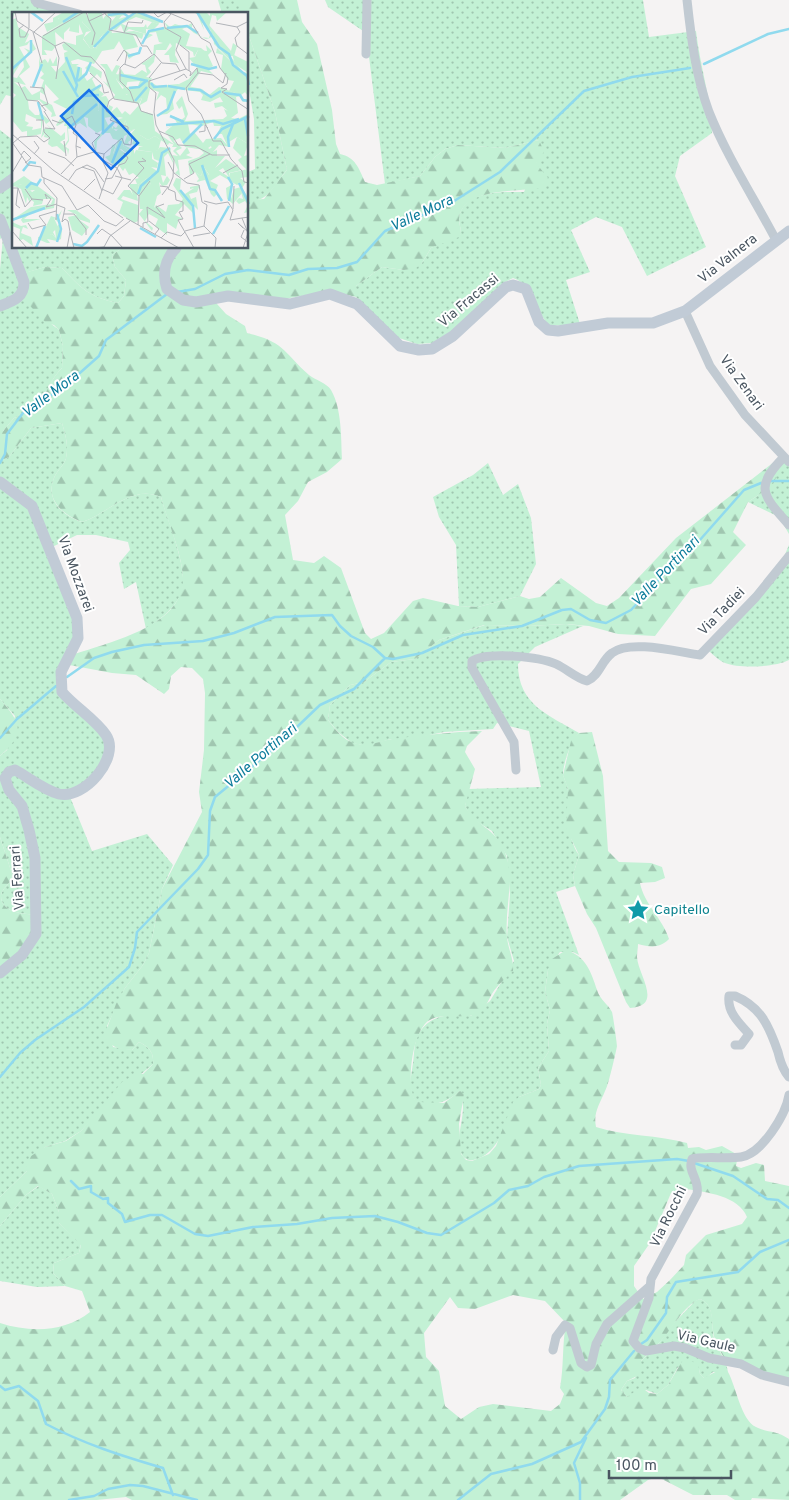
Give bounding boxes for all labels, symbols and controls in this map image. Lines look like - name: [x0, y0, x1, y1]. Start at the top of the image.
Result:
- inset map: [12, 12, 249, 249]
- water label: Valle Mora: [388, 191, 457, 237]
- street label: Via Valnera: [695, 231, 761, 287]
- street label: Via Fracassi: [435, 271, 503, 331]
- street label: Via Zenari: [715, 352, 767, 414]
- water label: Valle Mora: [18, 367, 84, 423]
- water label: Valle Portinari: [628, 532, 705, 611]
- street label: Via Mozzarei: [53, 533, 97, 615]
- street label: Via Tadiei: [695, 584, 749, 640]
- water label: Valle Portinari: [220, 719, 303, 794]
- street label: Via Ferrari: [7, 845, 29, 911]
- place icon: Capitello: [625, 897, 651, 923]
- place label: Capitello: [654, 902, 710, 919]
- street label: Via Rocchi: [647, 1184, 691, 1250]
- street label: Via Gaule: [675, 1327, 737, 1357]
- scale bar: [609, 1448, 732, 1480]
- text: 100 m: [616, 1457, 657, 1476]

